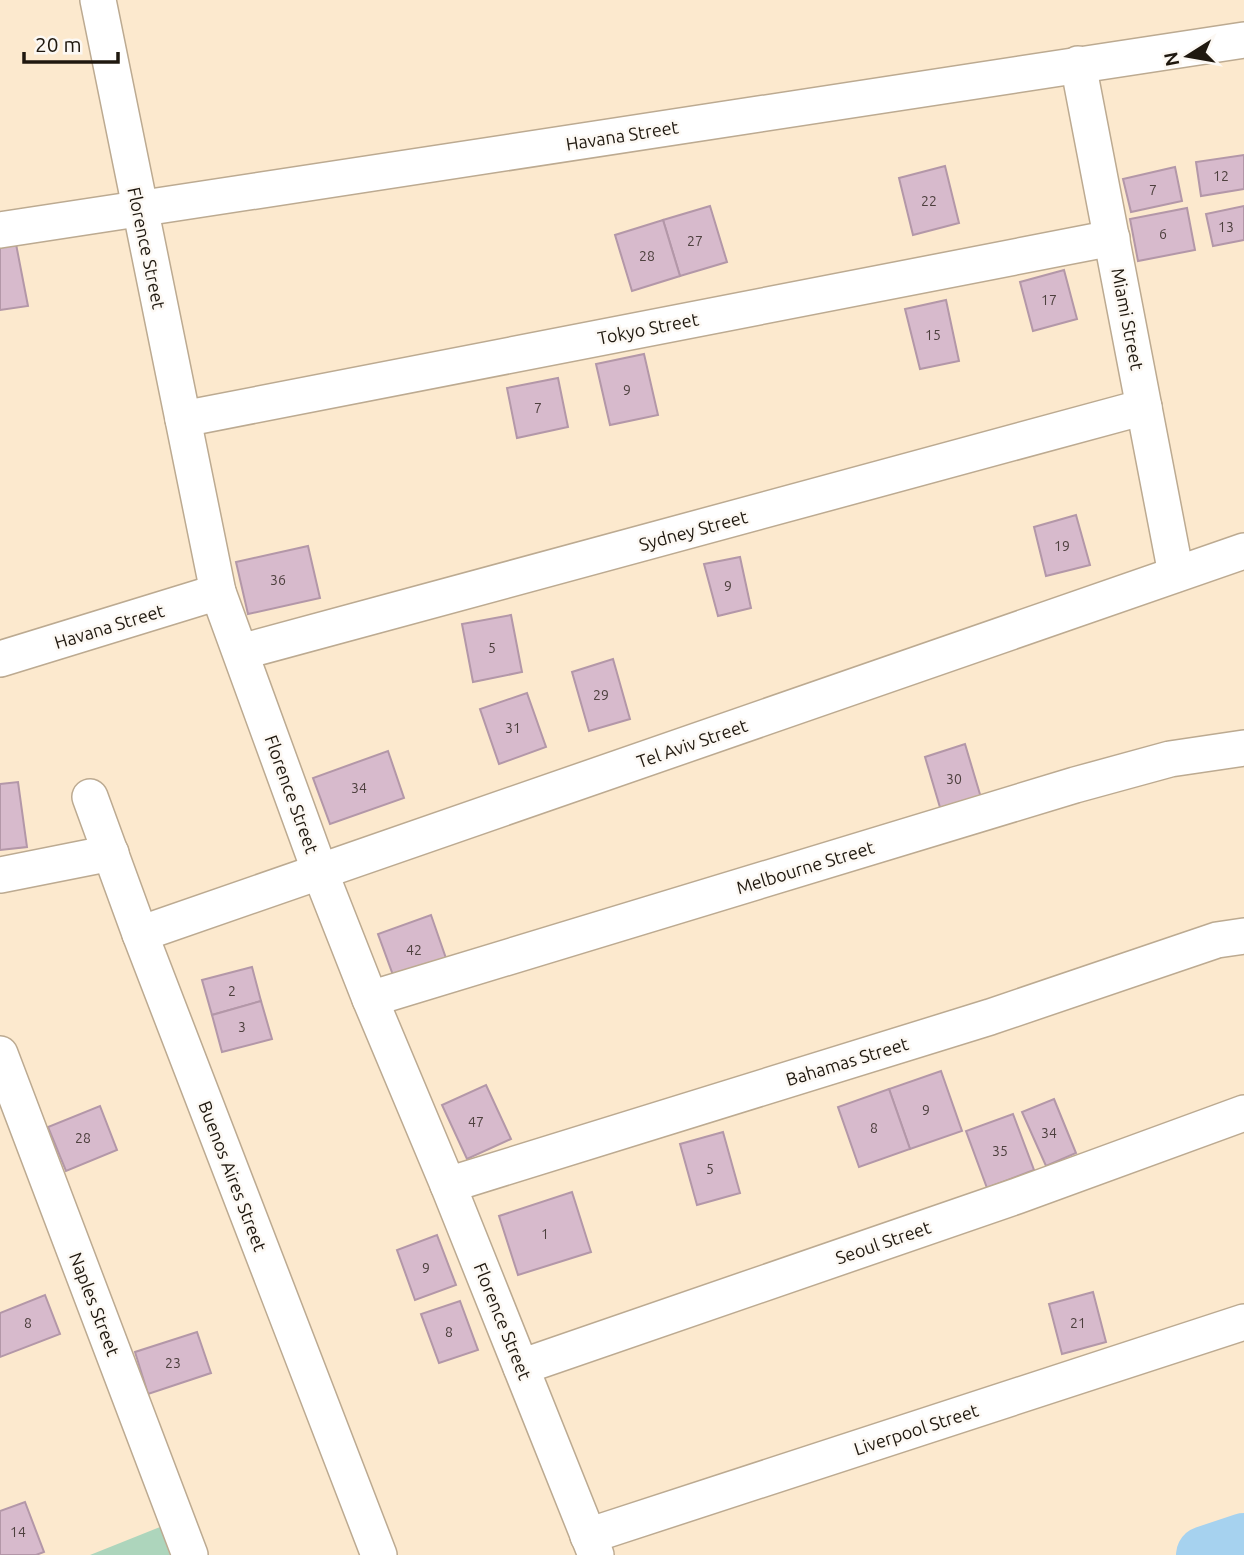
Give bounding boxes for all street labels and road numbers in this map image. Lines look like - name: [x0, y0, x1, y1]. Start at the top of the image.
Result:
- street label: Havana Street: [564, 116, 680, 154]
- street label: Florence Street: [124, 185, 170, 311]
- street label: Miami Street: [1108, 266, 1148, 372]
- street label: Tokyo Street: [596, 308, 700, 348]
- street label: Sydney Street: [636, 506, 750, 554]
- street label: Havana Street: [52, 600, 166, 652]
- street label: Tel Aviv Street: [634, 715, 750, 771]
- street label: Florence Street: [261, 732, 323, 856]
- street label: Melbourne Street: [734, 837, 876, 897]
- street label: Bahamas Street: [783, 1033, 911, 1089]
- street label: Buenos Aires Street: [195, 1098, 271, 1254]
- street label: Seoul Street: [833, 1216, 933, 1268]
- street label: Naples Street: [66, 1249, 124, 1359]
- street label: Florence Street: [470, 1260, 536, 1382]
- street label: Liverpool Street: [851, 1399, 981, 1459]

